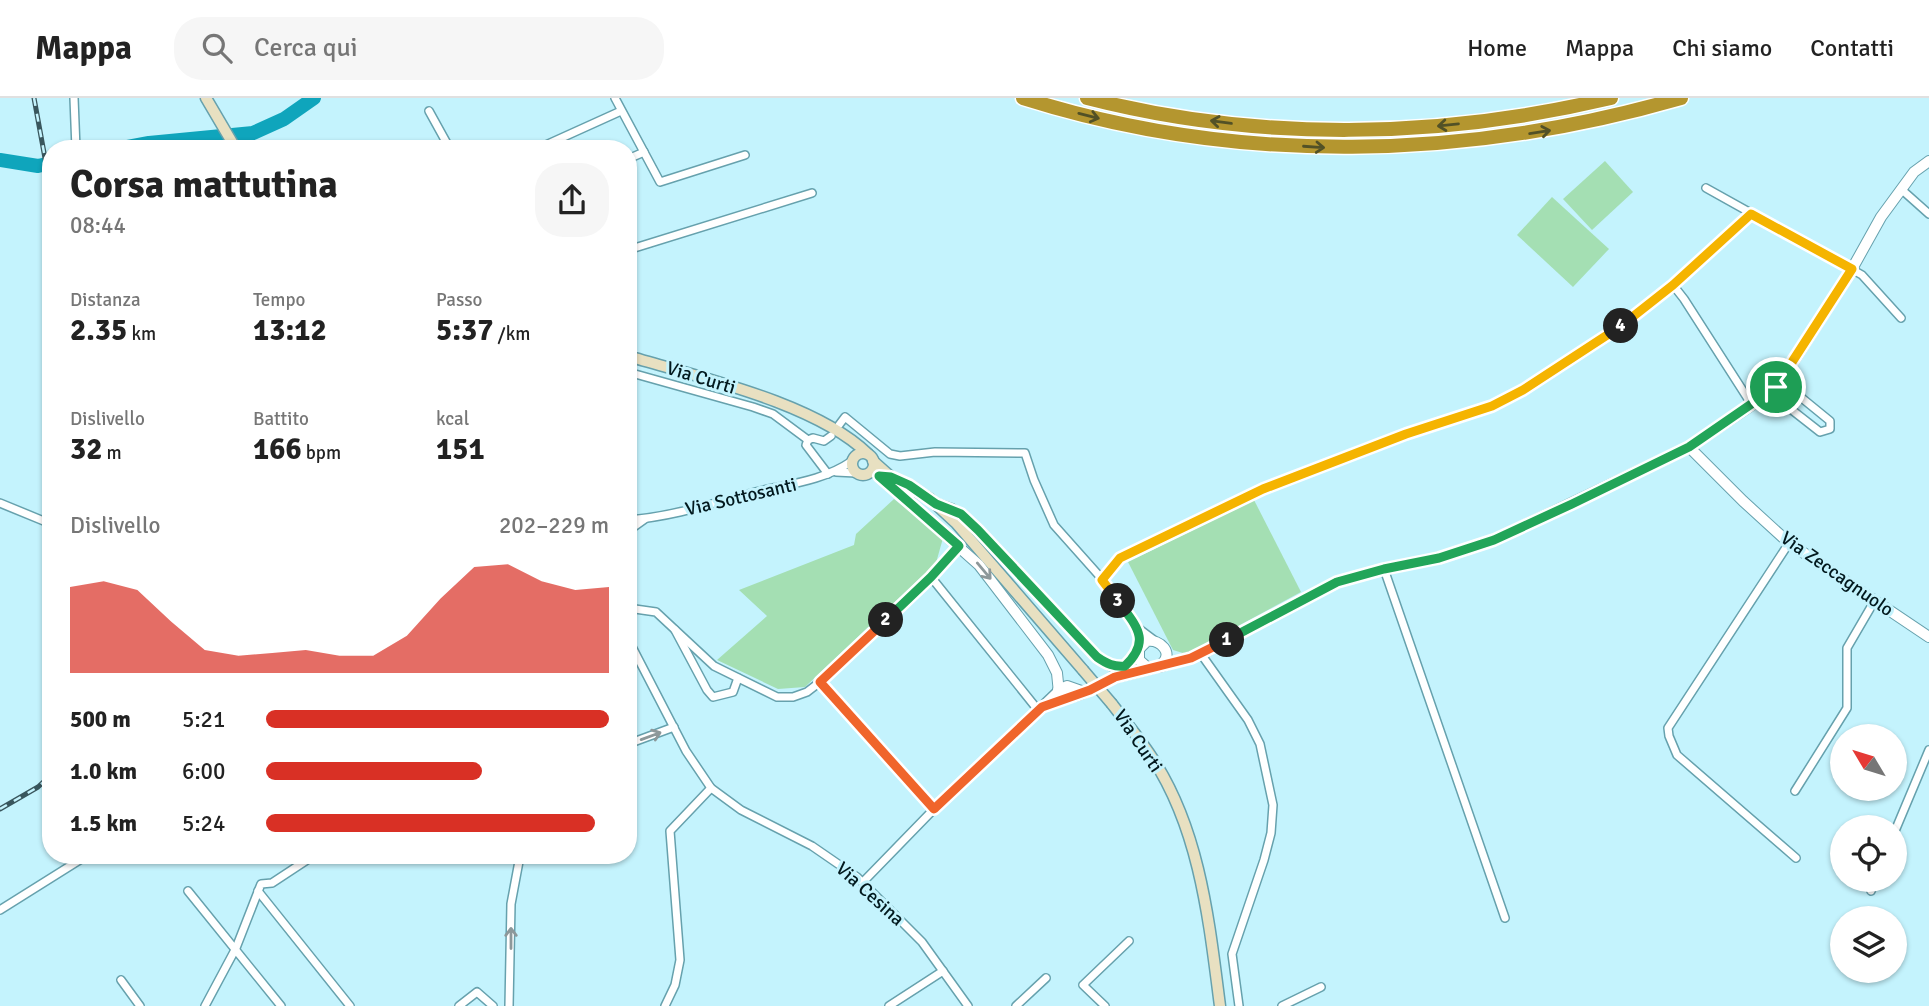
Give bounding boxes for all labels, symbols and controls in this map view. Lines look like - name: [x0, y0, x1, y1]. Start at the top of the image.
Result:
- search box: [174, 17, 664, 80]
- text: Mappa: [35, 28, 132, 69]
- icon: search: [198, 29, 236, 67]
- text: Cerca qui: [254, 32, 358, 64]
- text: Home: [1467, 33, 1527, 63]
- text: Mappa: [1565, 33, 1634, 63]
- text: Chi siamo: [1672, 33, 1772, 63]
- text: Contatti: [1810, 33, 1894, 63]
- one-way arrow: [1077, 111, 1099, 124]
- one-way arrow: [1210, 115, 1233, 128]
- one-way arrow: [1437, 119, 1459, 132]
- one-way arrow: [1528, 125, 1551, 138]
- one-way arrow: [1302, 140, 1325, 153]
- text: Corsa mattutina: [70, 161, 338, 208]
- button: share: [535, 163, 609, 237]
- text: 08:44: [70, 211, 126, 240]
- text: Distanza: [70, 288, 141, 312]
- text: Tempo: [253, 288, 305, 312]
- text: Passo: [436, 288, 483, 312]
- pin: 4: [1604, 308, 1638, 344]
- text: 2.35: [70, 312, 127, 349]
- text: 13:12: [253, 312, 327, 349]
- text: 5:37: [436, 312, 493, 349]
- text: 4: [1615, 313, 1626, 337]
- text: km: [127, 322, 156, 346]
- text: /km: [493, 322, 530, 346]
- street label: Via Curti: [664, 356, 738, 400]
- pin: [1746, 357, 1806, 417]
- icon: arrive: [1757, 368, 1795, 406]
- text: Dislivello: [70, 407, 145, 431]
- text: Battito: [253, 407, 309, 431]
- text: kcal: [436, 407, 469, 431]
- text: 32: [70, 431, 102, 468]
- text: 166: [253, 431, 302, 468]
- text: 151: [436, 431, 485, 468]
- text: m: [102, 441, 122, 465]
- text: bpm: [302, 441, 341, 465]
- street label: Via Sottosanti: [683, 473, 799, 521]
- text: Dislivello: [70, 511, 161, 540]
- text: 202–229 m: [499, 511, 609, 540]
- street label: Via Zeccagnuolo: [1776, 526, 1898, 622]
- one-way arrow: [976, 562, 991, 580]
- pin: 3: [1100, 584, 1136, 618]
- text: 3: [1112, 588, 1123, 612]
- pin: 2: [868, 602, 903, 638]
- text: 2: [880, 607, 891, 631]
- pin: 1: [1210, 622, 1244, 658]
- text: 1: [1221, 627, 1232, 651]
- text: 500 m: [70, 705, 131, 734]
- text: 5:21: [182, 705, 225, 734]
- street label: Via Curti: [1108, 705, 1168, 777]
- north arrow: [1830, 724, 1908, 802]
- map controls: [1830, 724, 1907, 983]
- one-way arrow: [640, 729, 662, 742]
- text: 1.0 km: [70, 757, 137, 786]
- text: 6:00: [182, 757, 225, 786]
- text: 1.5 km: [70, 809, 137, 838]
- text: 5:24: [182, 809, 225, 838]
- button: locate: [1830, 815, 1907, 892]
- street label: Via Cesina: [831, 857, 909, 931]
- button: layers: [1830, 906, 1907, 983]
- one-way arrow: [504, 927, 518, 950]

